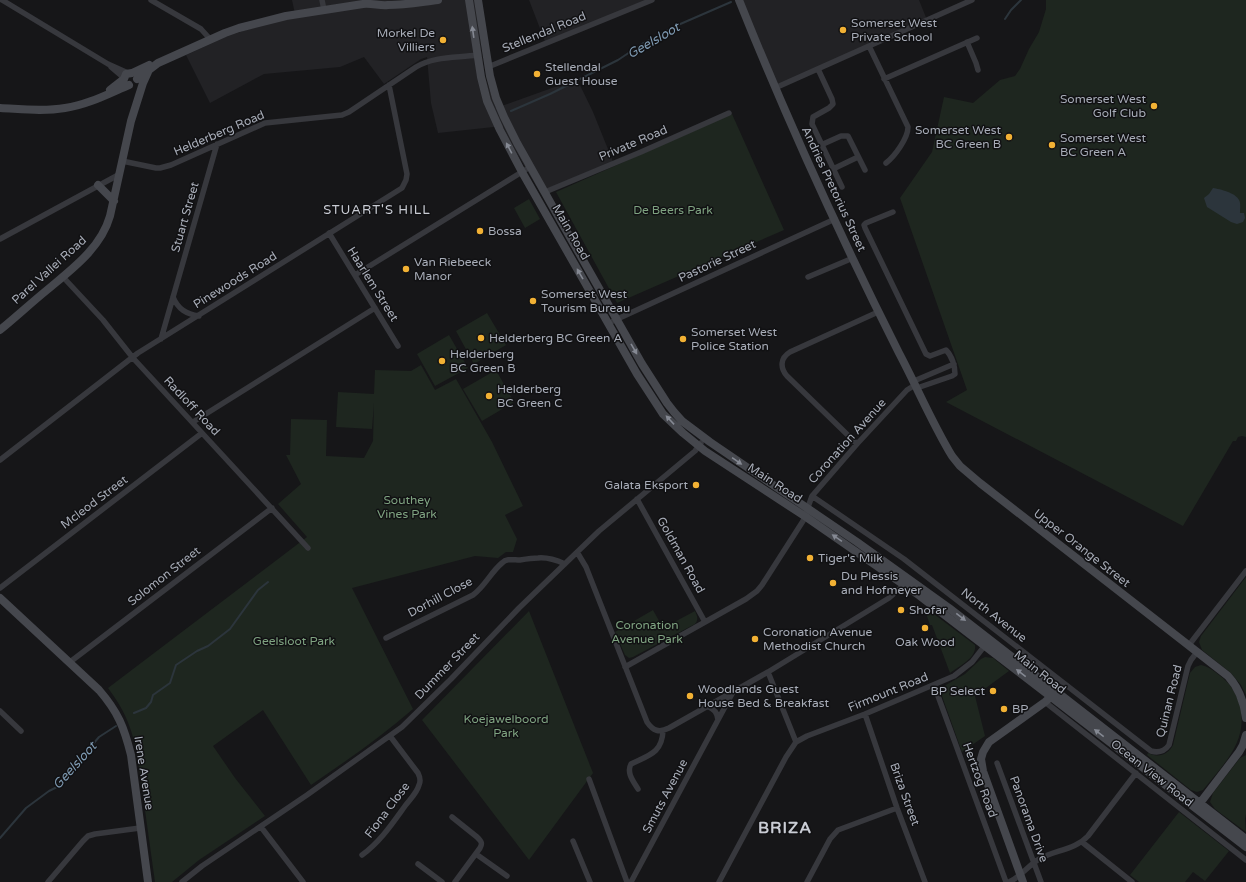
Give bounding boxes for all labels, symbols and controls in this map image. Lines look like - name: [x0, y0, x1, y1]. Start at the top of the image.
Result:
- street label: Stellendal Road: [500, 9, 588, 55]
- place label: Somerset West Private School: [851, 16, 937, 44]
- water label: Geelsloot: [624, 18, 684, 62]
- marker: Somerset West Private School: [838, 25, 848, 35]
- place label: Morkel De Villiers: [377, 26, 435, 54]
- one-way arrow: [470, 26, 476, 38]
- marker: Morkel De Villiers: [438, 35, 448, 45]
- place label: Stellendal Guest House: [545, 60, 618, 88]
- marker: Stellendal Guest House: [532, 69, 542, 79]
- place label: Somerset West Golf Club: [1060, 92, 1146, 120]
- marker: Somerset West Golf Club: [1149, 101, 1159, 111]
- street label: Helderberg Road: [171, 108, 267, 158]
- street label: Private Road: [597, 122, 669, 164]
- place label: Somerset West BC Green B: [915, 123, 1001, 151]
- street label: Andries Pretorius Street: [799, 124, 869, 254]
- place label: Somerset West BC Green A: [1060, 131, 1146, 159]
- marker: Somerset West BC Green B: [1004, 132, 1014, 142]
- marker: Somerset West BC Green A: [1047, 140, 1057, 150]
- one-way arrow: [506, 142, 513, 154]
- street label: Stuart Street: [168, 180, 202, 254]
- district label: STUART'S HILL: [323, 202, 431, 218]
- street label: Main Road: [549, 202, 593, 262]
- park label: De Beers Park: [633, 203, 713, 217]
- place label: Bossa: [488, 224, 522, 238]
- marker: Bossa: [475, 226, 485, 236]
- street label: Parel Vallei Road: [9, 233, 89, 307]
- street label: Pastorie Street: [676, 237, 758, 285]
- street label: Haarlem Street: [344, 244, 402, 324]
- street label: Pinewoods Road: [191, 249, 279, 311]
- place label: Van Riebeeck Manor: [414, 255, 492, 283]
- marker: Van Riebeeck Manor: [401, 264, 411, 274]
- one-way arrow: [577, 268, 584, 279]
- place label: Somerset West Tourism Bureau: [541, 287, 630, 315]
- marker: Somerset West Tourism Bureau: [528, 296, 538, 306]
- place label: Somerset West Police Station: [691, 325, 777, 353]
- place label: Helderberg BC Green A: [489, 331, 622, 345]
- marker: Helderberg BC Green A: [476, 333, 486, 343]
- marker: Somerset West Police Station: [678, 334, 688, 344]
- one-way arrow: [630, 344, 637, 355]
- place label: Helderberg BC Green B: [450, 347, 516, 375]
- marker: Helderberg BC Green B: [437, 356, 447, 366]
- street label: Radloff Road: [161, 374, 223, 438]
- place label: Helderberg BC Green C: [497, 382, 563, 410]
- marker: Helderberg BC Green C: [484, 391, 494, 401]
- street label: Coronation Avenue: [805, 396, 889, 486]
- one-way arrow: [665, 415, 674, 425]
- one-way arrow: [732, 457, 742, 465]
- street label: Main Road: [745, 460, 805, 506]
- street label: Mcleod Street: [58, 472, 130, 532]
- place label: Galata Eksport: [604, 478, 688, 492]
- marker: Galata Eksport: [691, 480, 701, 490]
- park label: Southey Vines Park: [377, 493, 437, 521]
- street label: Upper Orange Street: [1031, 506, 1133, 590]
- street label: Goldman Road: [654, 514, 708, 596]
- one-way arrow: [831, 535, 842, 542]
- street label: Solomon Street: [125, 543, 203, 609]
- place label: Tiger's Milk: [818, 551, 883, 565]
- marker: Tiger's Milk: [805, 553, 815, 563]
- place label: Du Plessis and Hofmeyer: [841, 569, 922, 597]
- street label: Dorhill Close: [405, 574, 475, 620]
- marker: Du Plessis and Hofmeyer: [828, 578, 838, 588]
- street label: North Avenue: [958, 585, 1030, 645]
- place label: Shofar: [909, 603, 947, 617]
- marker: Shofar: [896, 605, 906, 615]
- one-way arrow: [956, 612, 967, 621]
- park label: Coronation Avenue Park: [611, 618, 683, 646]
- marker: Oak Wood: [920, 623, 930, 633]
- place label: Coronation Avenue Methodist Church: [763, 625, 873, 653]
- street label: Dummer Street: [412, 630, 483, 702]
- park label: Geelsloot Park: [253, 634, 336, 648]
- marker: Coronation Avenue Methodist Church: [750, 634, 760, 644]
- place label: Oak Wood: [895, 635, 955, 649]
- street label: Main Road: [1011, 647, 1069, 697]
- street label: Quinan Road: [1153, 663, 1185, 739]
- one-way arrow: [1015, 668, 1026, 677]
- street label: Firmount Road: [846, 670, 930, 714]
- place label: Woodlands Guest House Bed & Breakfast: [698, 682, 829, 710]
- place label: BP Select: [931, 684, 985, 698]
- marker: BP Select: [988, 686, 998, 696]
- marker: Woodlands Guest House Bed & Breakfast: [685, 691, 695, 701]
- place label: BP: [1012, 702, 1028, 716]
- marker: BP: [999, 704, 1009, 714]
- park label: Koejawelboord Park: [463, 712, 549, 740]
- one-way arrow: [1093, 729, 1104, 737]
- street label: Irene Avenue: [131, 735, 157, 811]
- water label: Geelsloot: [49, 737, 101, 793]
- street label: Ocean View Road: [1108, 737, 1196, 809]
- street label: Hertzog Road: [960, 740, 1000, 820]
- street label: Smuts Avenue: [640, 756, 691, 835]
- street label: Briza Street: [887, 761, 923, 828]
- street label: Panorama Drive: [1007, 774, 1051, 864]
- street label: Fiona Close: [362, 779, 413, 840]
- district label: BRIZA: [758, 818, 812, 838]

